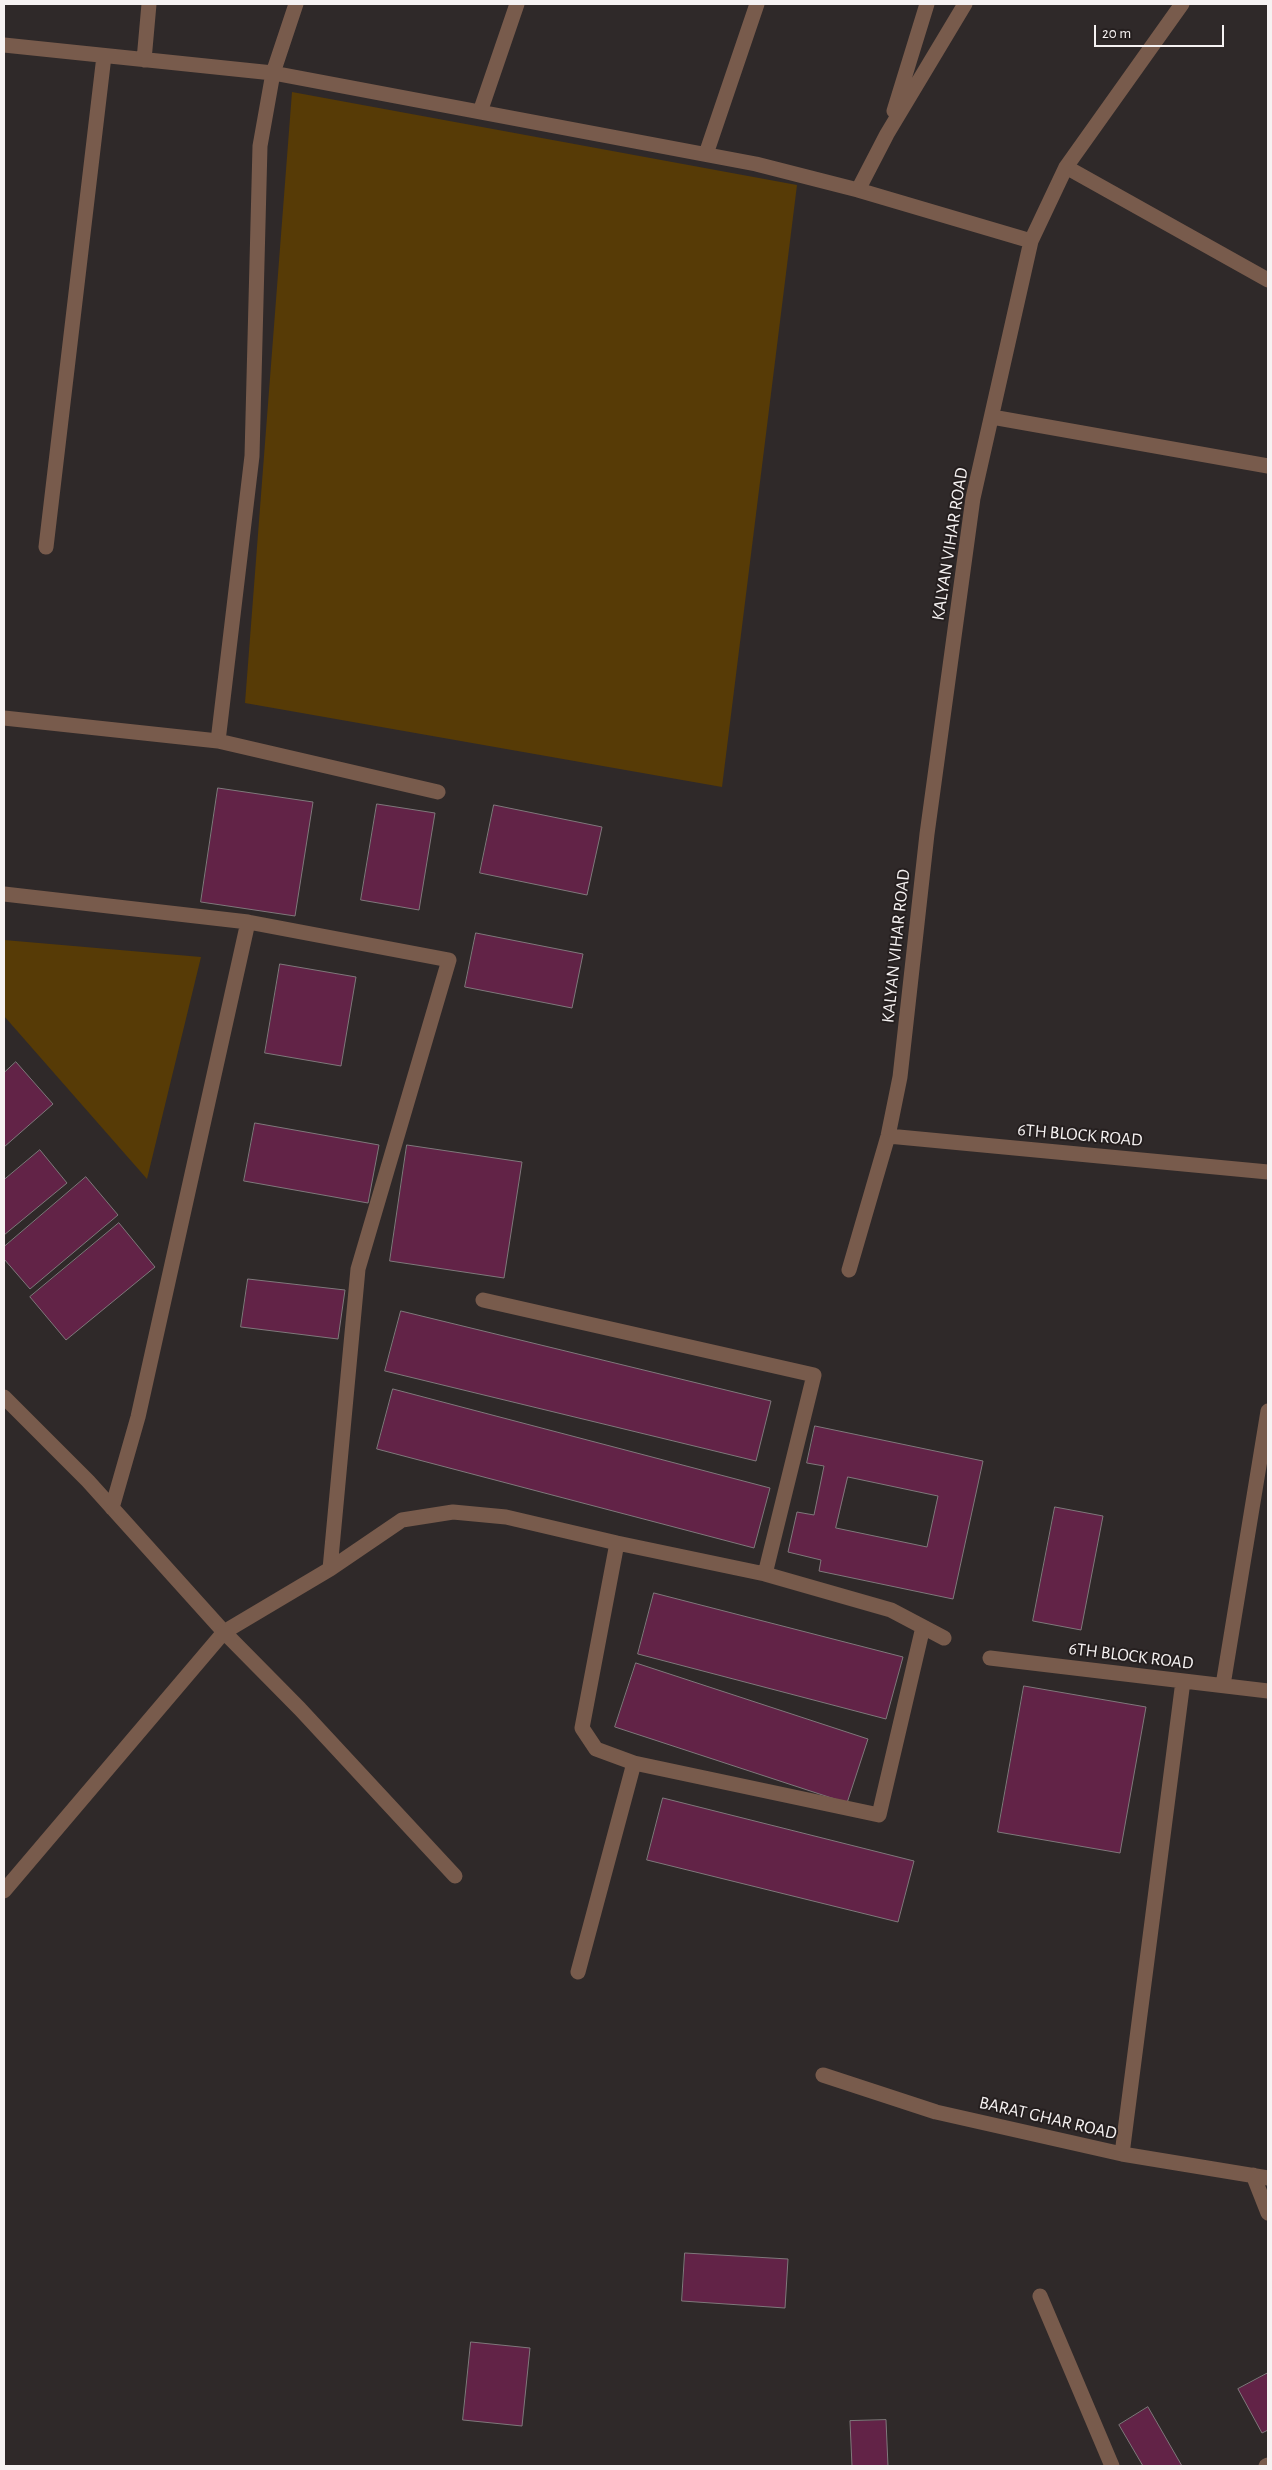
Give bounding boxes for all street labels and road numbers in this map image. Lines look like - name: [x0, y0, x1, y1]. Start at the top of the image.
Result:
- street label: KALYAN VIHAR ROAD: [927, 466, 973, 622]
- street label: KALYAN VIHAR ROAD: [877, 868, 915, 1024]
- street label: 6TH BLOCK ROAD: [1016, 1119, 1144, 1151]
- street label: 6TH BLOCK ROAD: [1067, 1638, 1195, 1674]
- street label: BARAT GHAR ROAD: [977, 2092, 1119, 2144]

